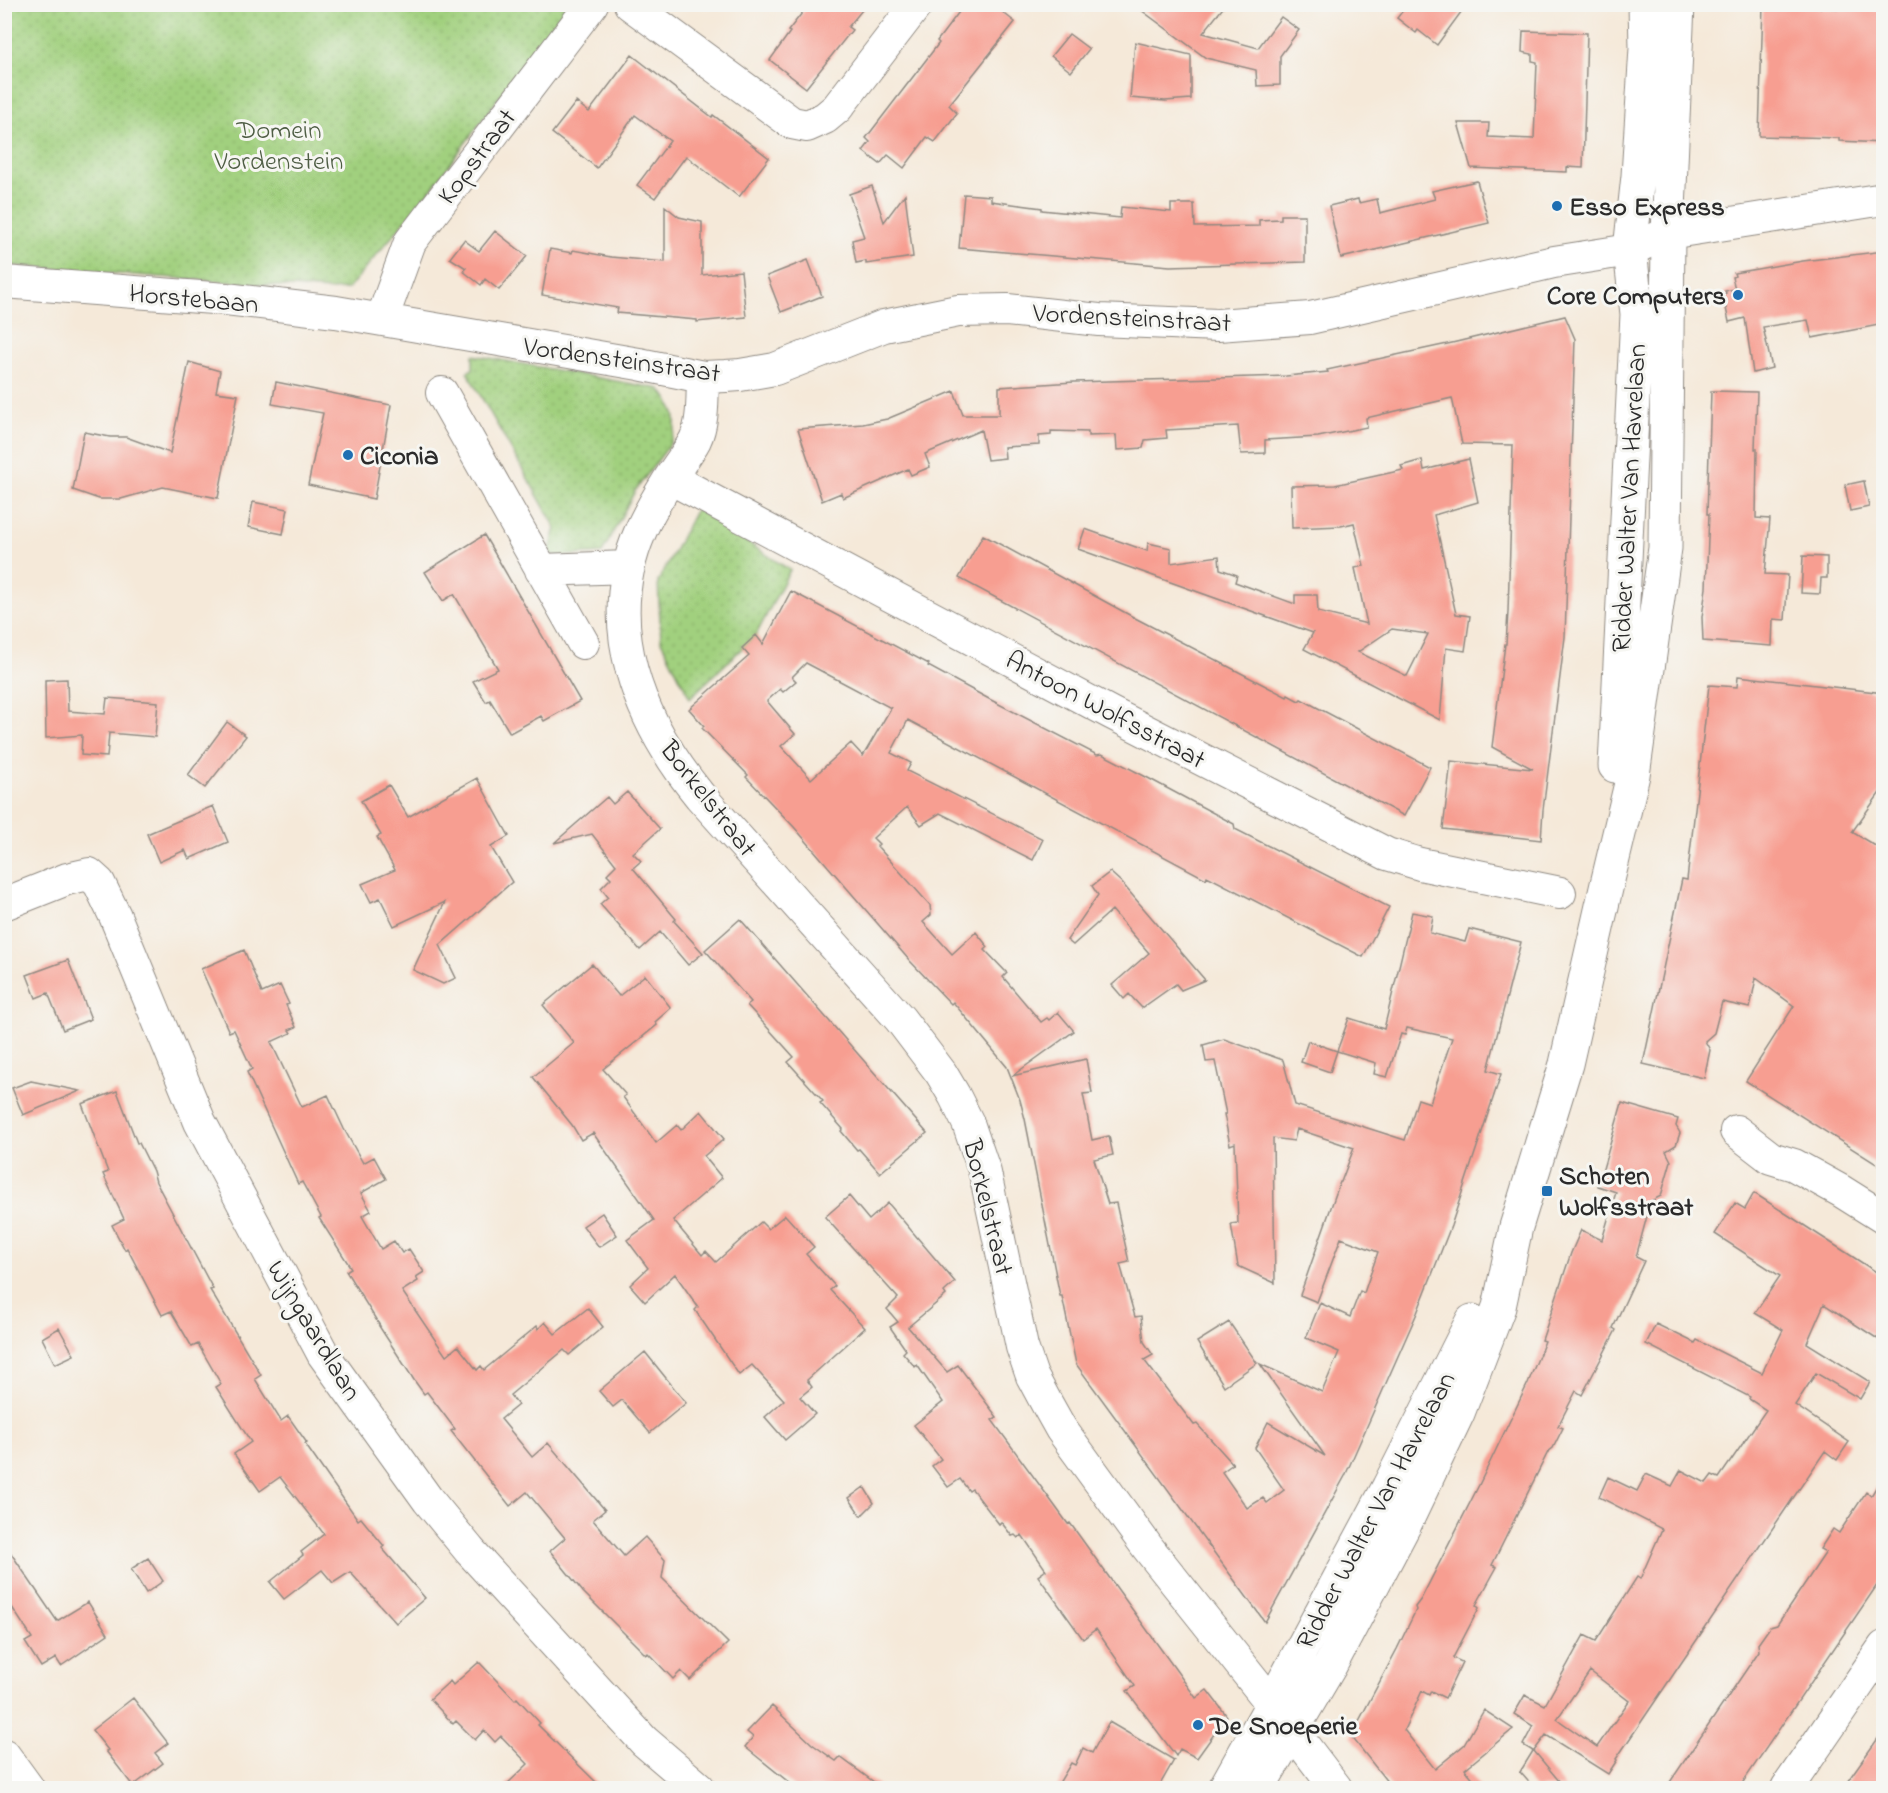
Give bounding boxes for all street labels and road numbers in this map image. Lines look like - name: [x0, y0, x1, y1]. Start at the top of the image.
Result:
- street label: Kopstraat: [429, 101, 527, 214]
- street label: Horstebaan: [127, 275, 260, 326]
- street label: Vordensteinstraat: [1031, 295, 1232, 344]
- street label: Vordensteinstraat: [520, 328, 722, 395]
- street label: Ridder Walter Van Havrelaan: [1603, 343, 1658, 654]
- street label: Antoon Wolfsstraat: [998, 642, 1212, 780]
- street label: Borkelstraat: [648, 732, 765, 866]
- street label: Borkelstraat: [951, 1135, 1022, 1280]
- street label: Wijngaardlaan: [256, 1254, 370, 1409]
- street label: Ridder Walter Van Havrelaan: [1287, 1366, 1467, 1657]

